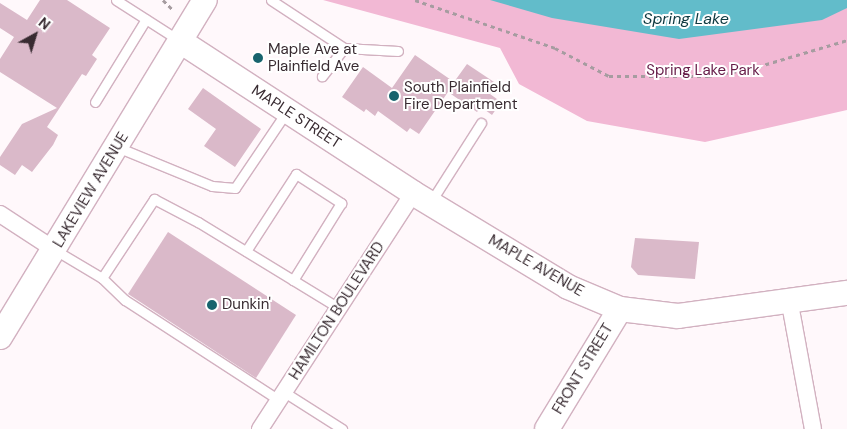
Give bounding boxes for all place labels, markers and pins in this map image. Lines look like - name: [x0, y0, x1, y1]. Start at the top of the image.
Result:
- place label: Maple Ave at Plainfield Ave: [268, 40, 359, 75]
- marker: Maple Ave at Plainfield Ave: [252, 52, 264, 64]
- place label: South Plainfield Fire Department: [404, 78, 518, 113]
- marker: South Plainfield Fire Department: [388, 90, 400, 102]
- place label: Dunkin': [222, 296, 271, 314]
- marker: Dunkin': [206, 299, 218, 311]

